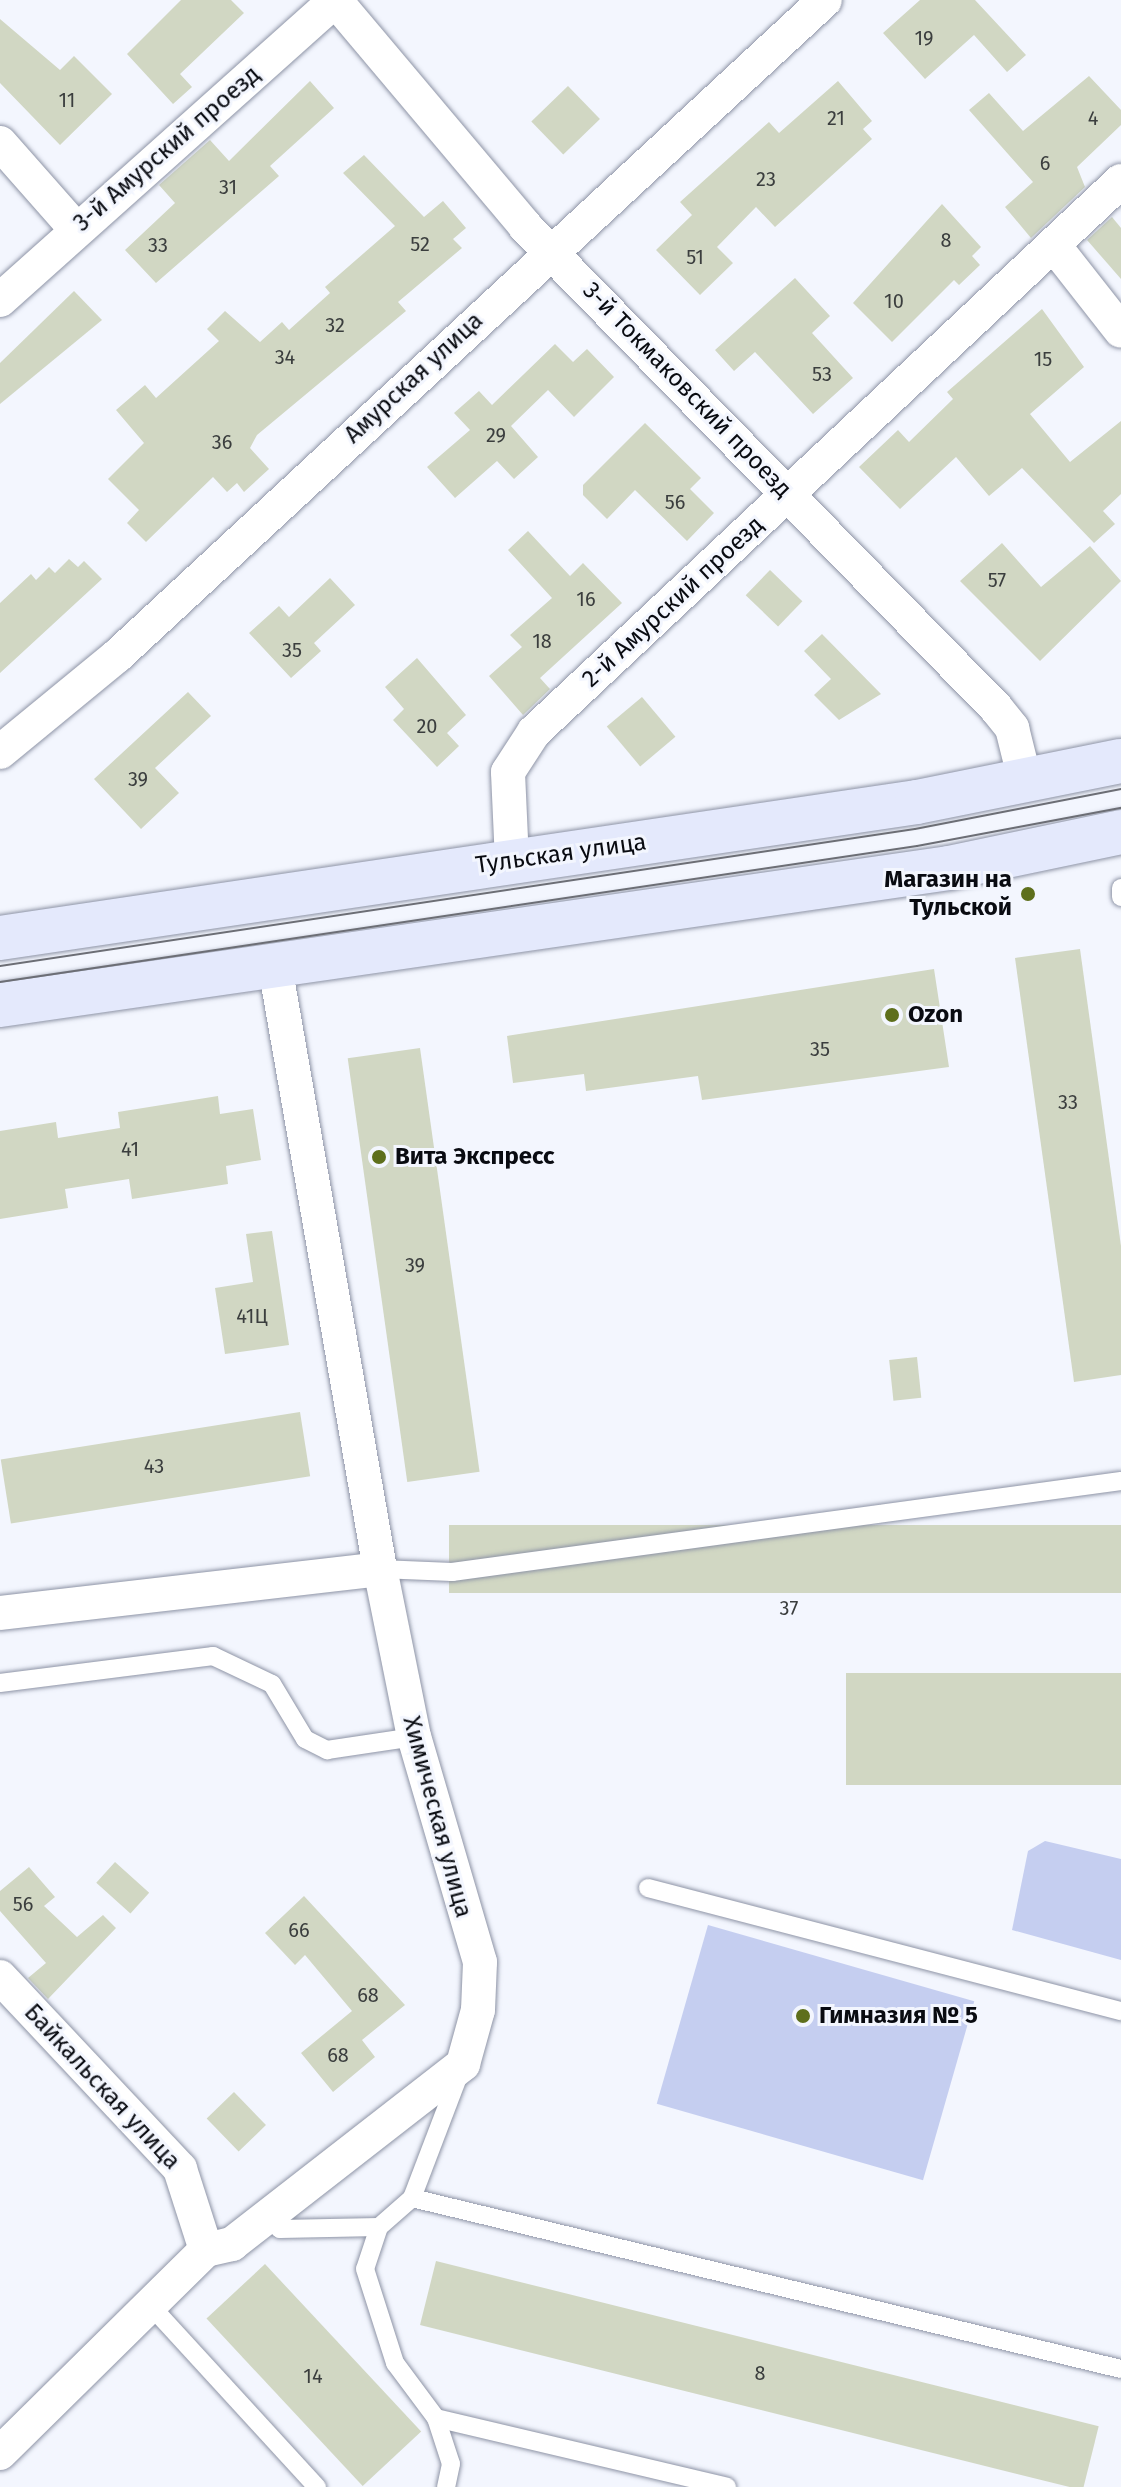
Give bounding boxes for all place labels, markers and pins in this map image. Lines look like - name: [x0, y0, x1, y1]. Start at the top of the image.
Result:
- place label: Магазин на Тульской: [884, 866, 1012, 922]
- marker: Магазин на Тульской: [1019, 885, 1037, 903]
- place label: Ozon: [908, 1001, 963, 1029]
- marker: Ozon: [883, 1006, 901, 1024]
- place label: Вита Экспресс: [395, 1143, 555, 1171]
- marker: Вита Экспресс: [370, 1148, 388, 1166]
- place label: Гимназия № 5: [819, 2002, 978, 2030]
- marker: Гимназия № 5: [794, 2007, 812, 2025]

